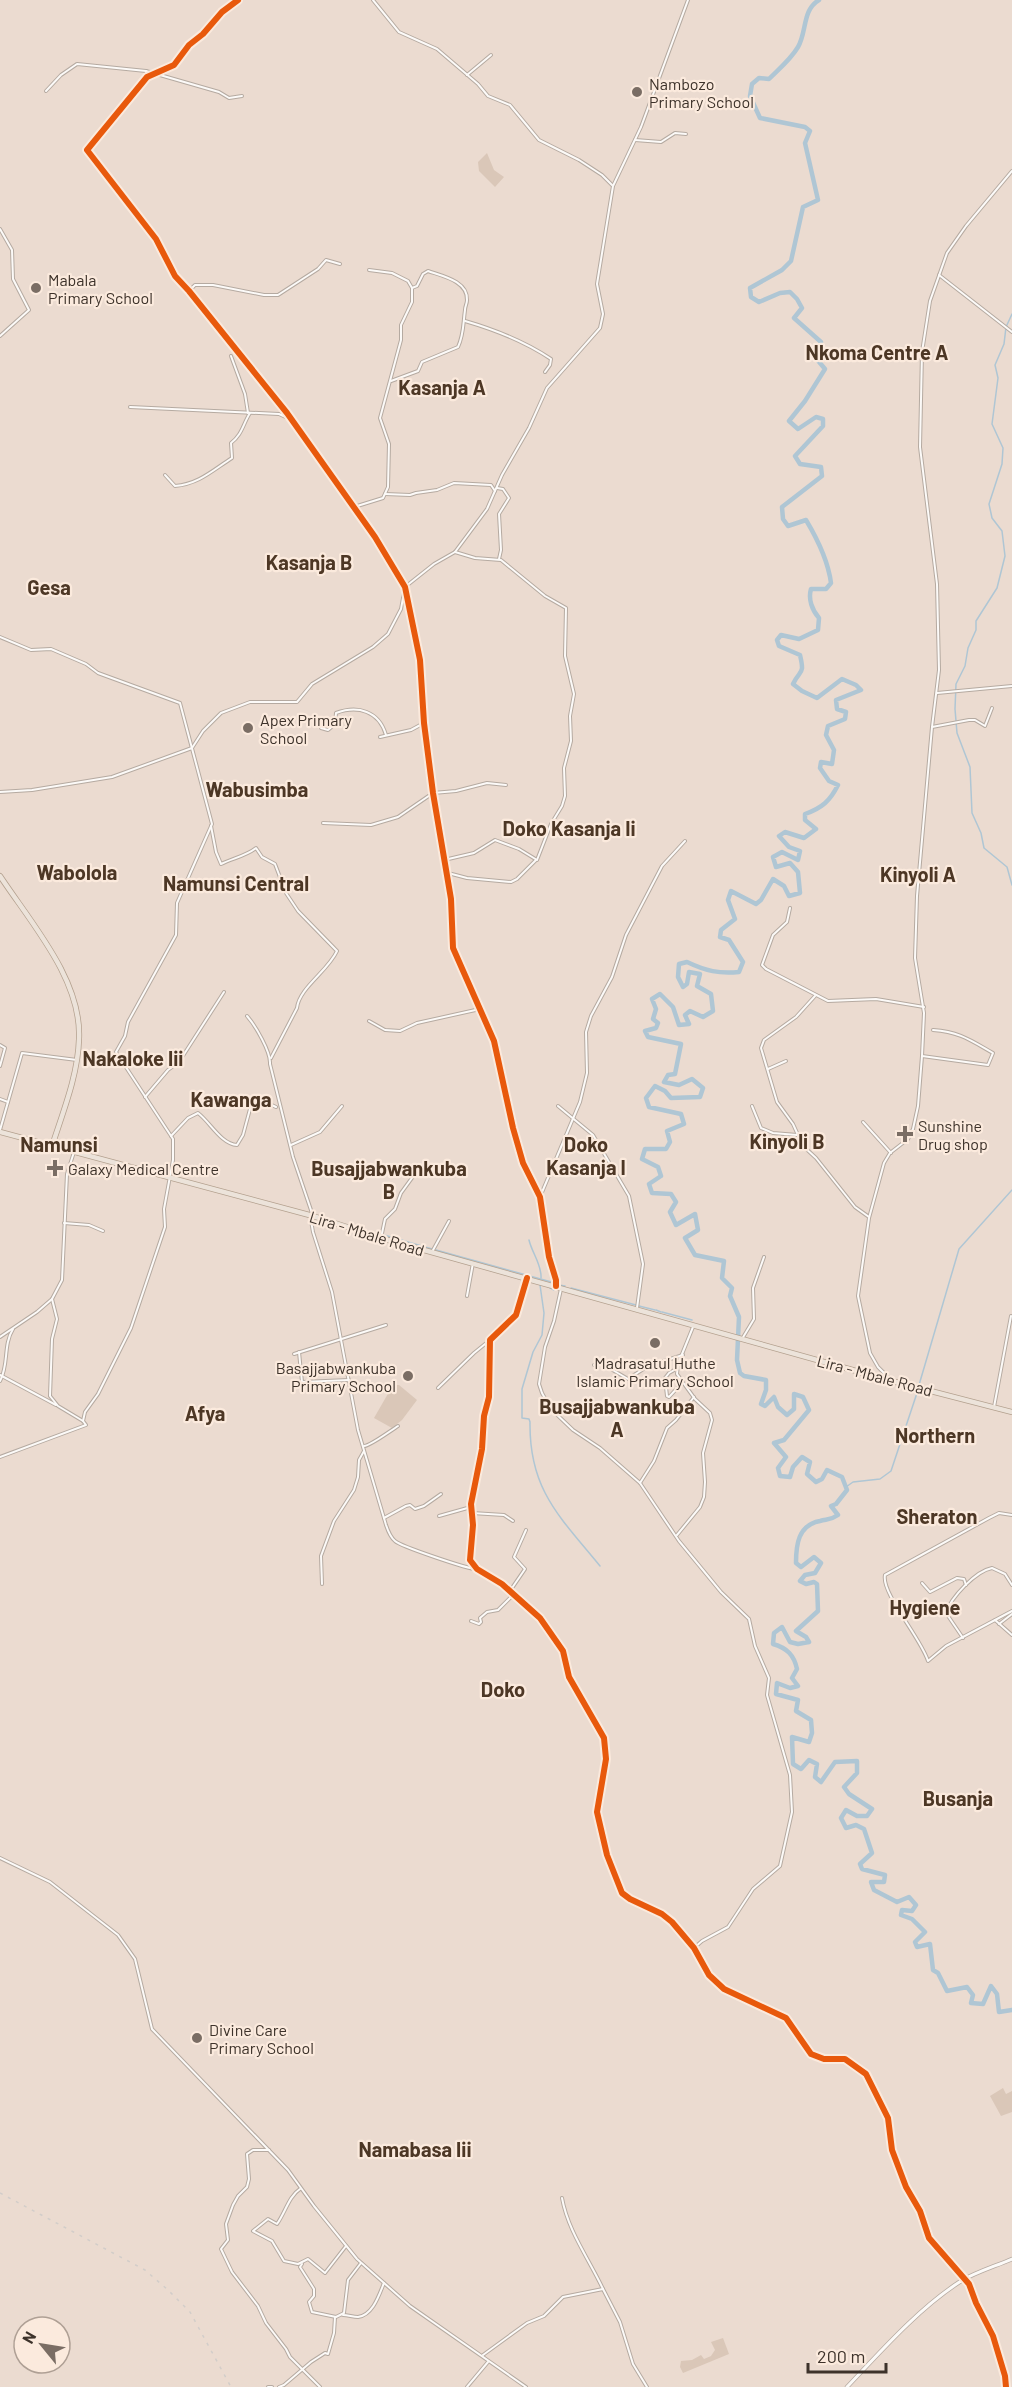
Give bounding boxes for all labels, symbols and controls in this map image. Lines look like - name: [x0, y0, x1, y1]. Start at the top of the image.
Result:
- place label: Nambozo Primary School: [649, 74, 754, 111]
- marker: Nambozo Primary School: [630, 85, 644, 99]
- place label: Mabala Primary School: [48, 270, 153, 307]
- marker: Mabala Primary School: [29, 281, 43, 295]
- district label: Nkoma Centre A: [806, 340, 948, 364]
- district label: Kasanja A: [398, 375, 486, 399]
- district label: Kasanja B: [266, 550, 352, 574]
- district label: Gesa: [27, 575, 71, 599]
- place label: Apex Primary School: [260, 710, 353, 747]
- marker: Apex Primary School: [241, 721, 255, 735]
- district label: Wabusimba: [206, 777, 308, 801]
- district label: Doko Kasanja Ii: [503, 816, 636, 840]
- district label: Wabolola: [37, 860, 117, 884]
- district label: Kinyoli A: [880, 862, 956, 886]
- district label: Namunsi Central: [163, 871, 309, 895]
- district label: Nakaloke Iii: [83, 1046, 183, 1070]
- district label: Kawanga: [190, 1087, 272, 1111]
- place label: Sunshine Drug shop: [918, 1116, 988, 1153]
- marker: Sunshine Drug shop: [896, 1125, 914, 1143]
- district label: Kinyoli B: [749, 1129, 825, 1153]
- district label: Namunsi: [20, 1132, 98, 1156]
- district label: Doko Kasanja I: [546, 1132, 626, 1179]
- district label: Busajjabwankuba B: [311, 1156, 467, 1203]
- marker: Galaxy Medical Centre: [46, 1159, 64, 1177]
- place label: Galaxy Medical Centre: [68, 1159, 219, 1178]
- street label: Lira - Mbale Road: [307, 1207, 427, 1259]
- marker: Madrasatul Huthe Islamic Primary School: [648, 1336, 662, 1350]
- street label: Lira - Mbale Road: [815, 1350, 935, 1400]
- place label: Madrasatul Huthe Islamic Primary School: [576, 1353, 734, 1390]
- place label: Basajjabwankuba Primary School: [276, 1358, 396, 1395]
- marker: Basajjabwankuba Primary School: [401, 1369, 415, 1383]
- district label: Busajjabwankuba A: [539, 1394, 695, 1441]
- district label: Afya: [185, 1401, 225, 1425]
- district label: Northern: [895, 1423, 975, 1447]
- district label: Sheraton: [896, 1504, 978, 1528]
- district label: Hygiene: [890, 1595, 961, 1619]
- district label: Doko: [481, 1677, 525, 1701]
- district label: Busanja: [923, 1786, 993, 1810]
- place label: Divine Care Primary School: [209, 2020, 314, 2057]
- marker: Divine Care Primary School: [190, 2031, 204, 2045]
- district label: Namabasa Iii: [358, 2137, 472, 2161]
- north arrow: [12, 2315, 72, 2375]
- text: N: [18, 2328, 39, 2347]
- scale bar: [808, 2336, 886, 2374]
- text: 200 m: [817, 2345, 865, 2367]

